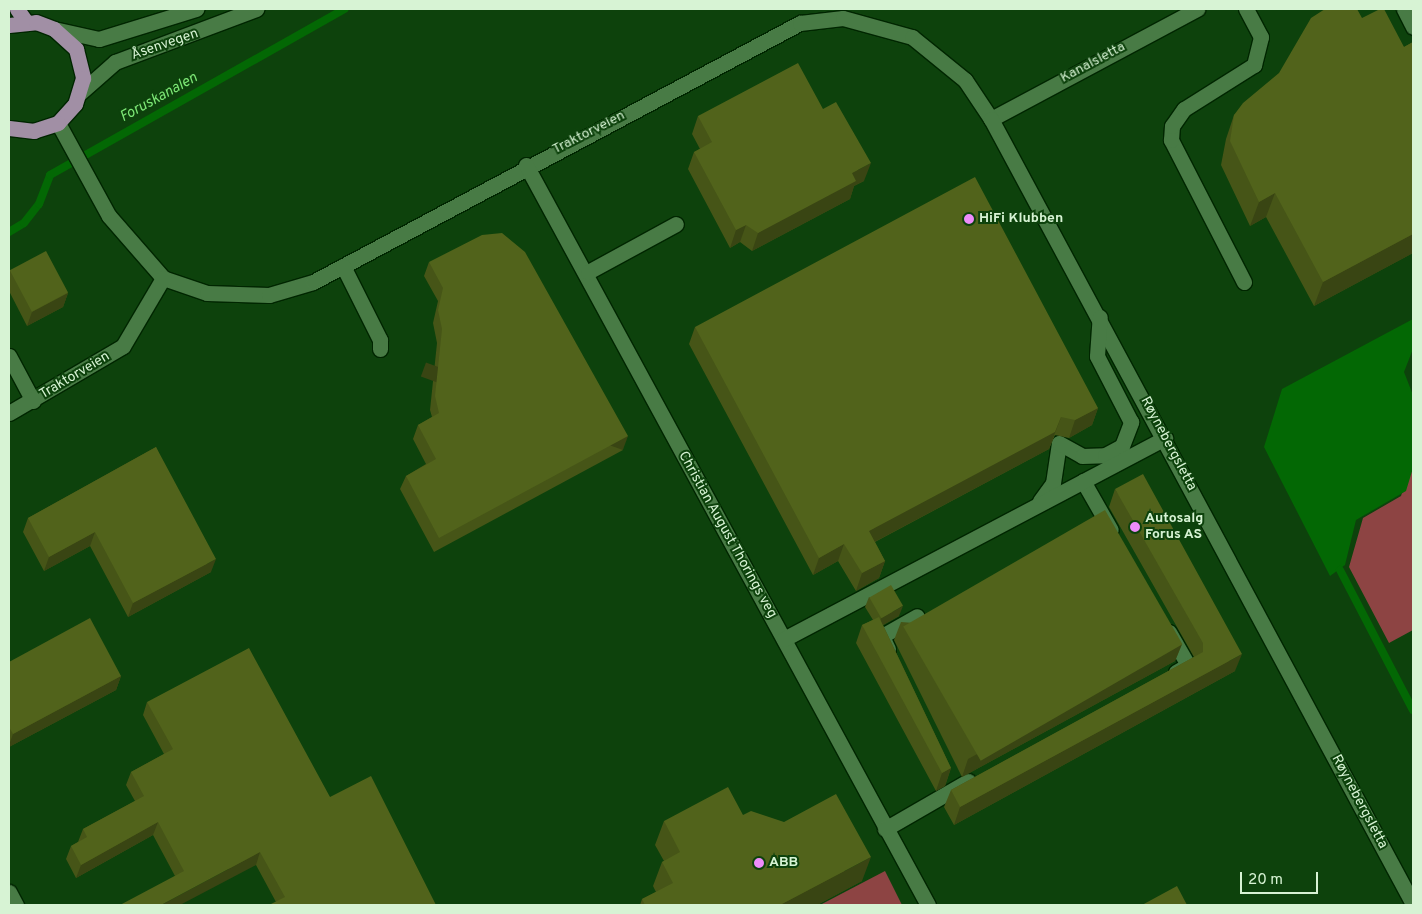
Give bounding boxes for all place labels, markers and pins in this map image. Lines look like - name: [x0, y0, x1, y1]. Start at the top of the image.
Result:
- place label: HiFi Klubben: [979, 211, 1063, 227]
- marker: HiFi Klubben: [963, 213, 975, 225]
- place label: Autosalg Forus AS: [1145, 511, 1203, 544]
- marker: Autosalg Forus AS: [1129, 521, 1141, 533]
- place label: ABB: [769, 855, 798, 871]
- marker: ABB: [753, 857, 765, 869]

